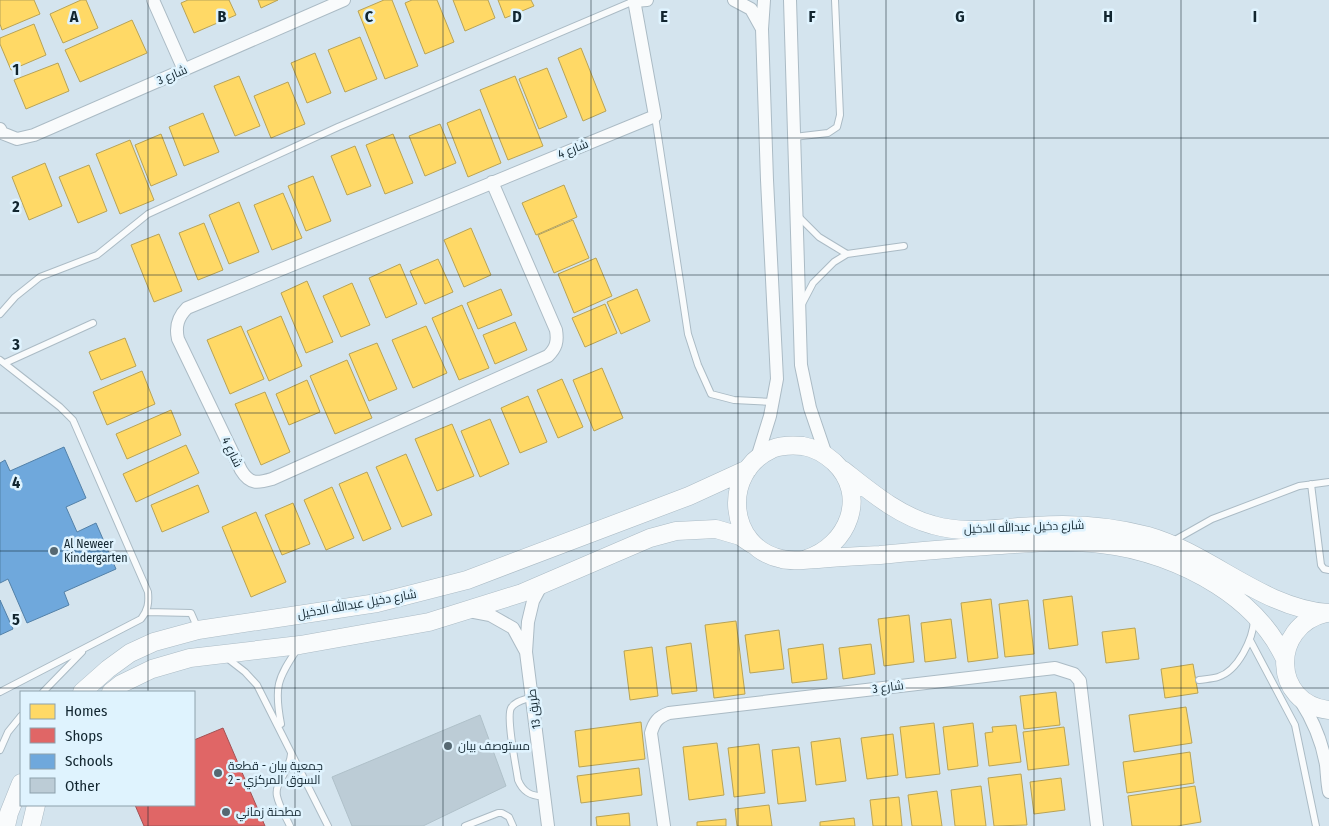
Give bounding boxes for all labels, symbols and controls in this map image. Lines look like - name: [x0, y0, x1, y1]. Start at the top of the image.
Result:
- text: A: [69, 7, 79, 26]
- text: B: [218, 7, 227, 26]
- text: C: [365, 7, 374, 26]
- text: D: [512, 7, 522, 26]
- text: E: [660, 7, 668, 26]
- text: F: [808, 7, 816, 26]
- text: G: [955, 7, 965, 26]
- text: H: [1103, 7, 1113, 26]
- text: I: [1253, 7, 1257, 26]
- text: 1: [13, 60, 19, 79]
- street label: شارع 3: [155, 62, 190, 89]
- street label: شارع 4: [556, 137, 591, 162]
- text: 2: [11, 197, 20, 216]
- text: 3: [11, 335, 20, 354]
- street label: شارع 4: [218, 435, 245, 470]
- text: 4: [12, 473, 20, 492]
- street label: شارع دخيل عبدالله الدخيل: [963, 517, 1085, 537]
- place label: Al Neweer Kindergarten: [64, 537, 128, 565]
- marker: Al Neweer Kindergarten: [48, 545, 60, 557]
- street label: شارع دخيل عبدالله الدخيل: [296, 586, 418, 622]
- text: 5: [12, 610, 20, 629]
- street label: شارع 3: [872, 678, 905, 697]
- street label: طريق 13: [525, 688, 543, 730]
- legend: [20, 691, 195, 806]
- text: Homes: [65, 702, 107, 720]
- text: Shops: [65, 727, 103, 745]
- place label: مستوصف بيان: [458, 739, 530, 753]
- marker: مستوصف بيان: [442, 740, 454, 752]
- text: Schools: [65, 752, 113, 770]
- place label: جمعية بيان - قطعة 2 - السوق المركزي: [228, 759, 323, 790]
- marker: جمعية بيان - قطعة 2 - السوق المركزي: [212, 767, 224, 779]
- text: Other: [65, 777, 101, 795]
- place label: مطحنة زماني: [236, 805, 301, 822]
- marker: مطحنة زماني: [220, 806, 232, 818]

